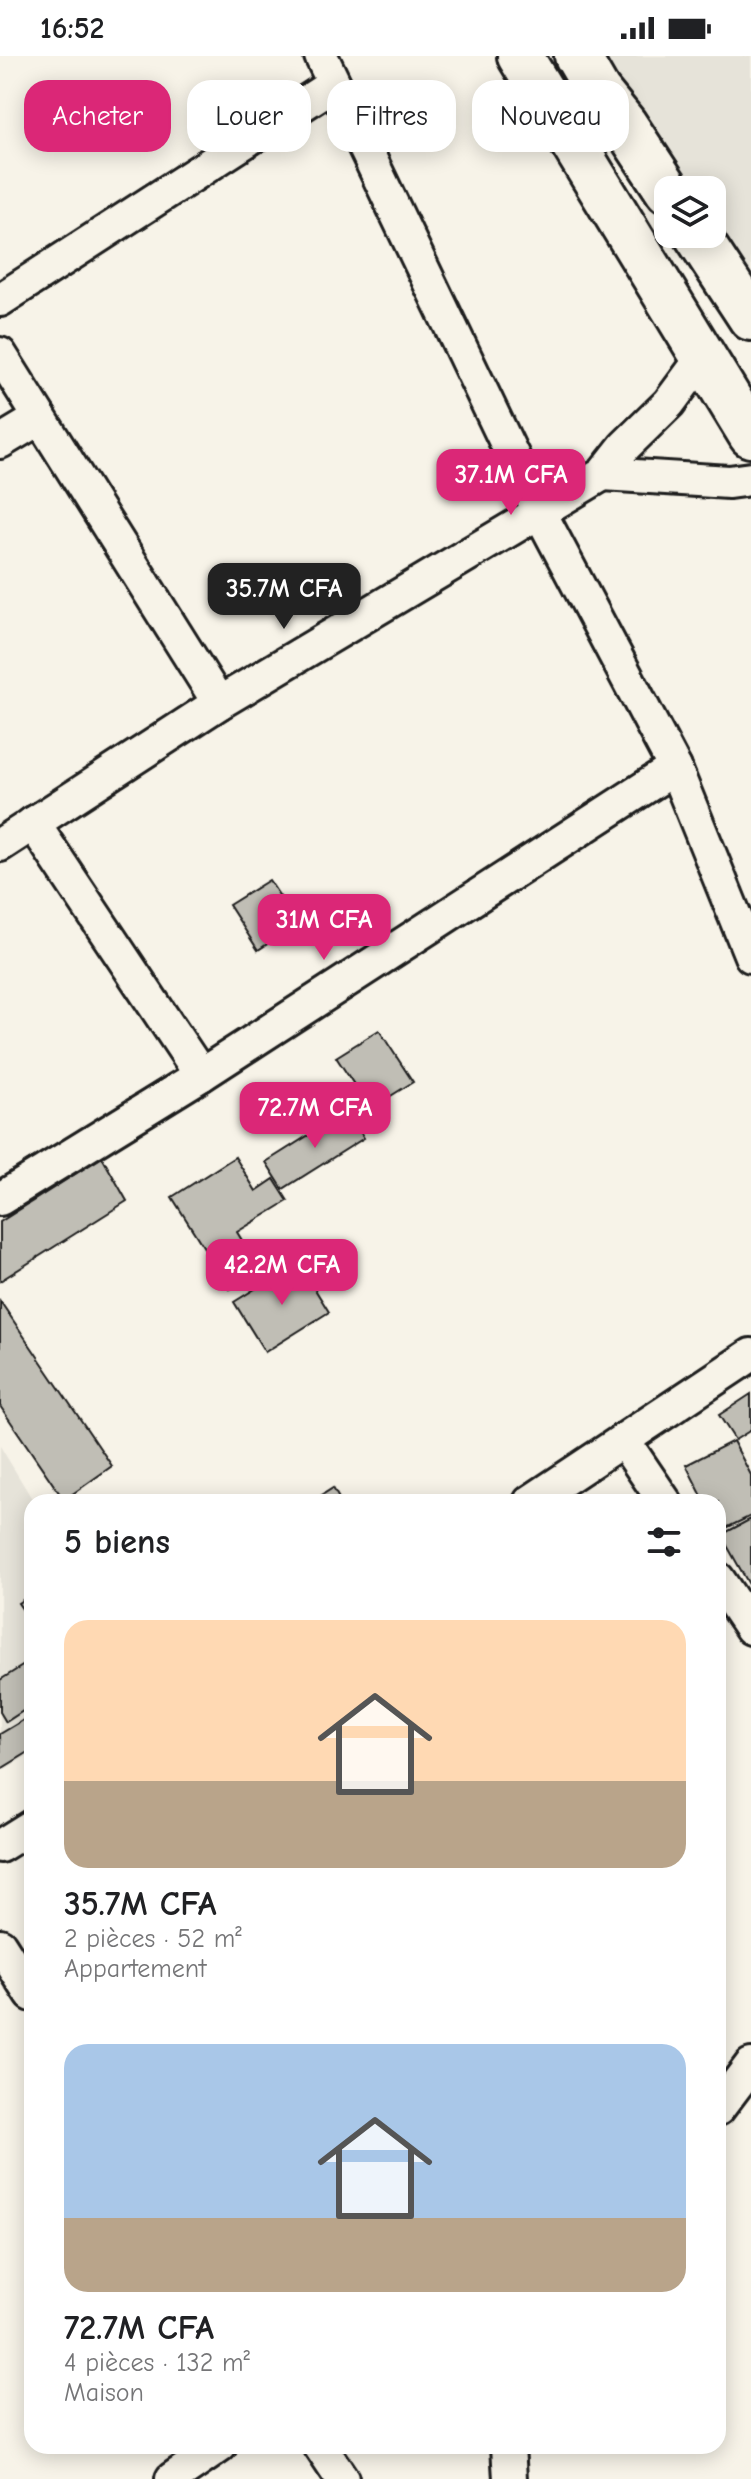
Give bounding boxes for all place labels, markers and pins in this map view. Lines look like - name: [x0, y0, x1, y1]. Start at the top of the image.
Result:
- pin: 37.1M CFA: [419, 449, 603, 517]
- pin: 35.7M CFA: [192, 563, 376, 631]
- pin: 31M CFA: [250, 894, 398, 962]
- pin: 72.7M CFA: [223, 1082, 407, 1150]
- pin: 42.2M CFA: [190, 1239, 374, 1307]

